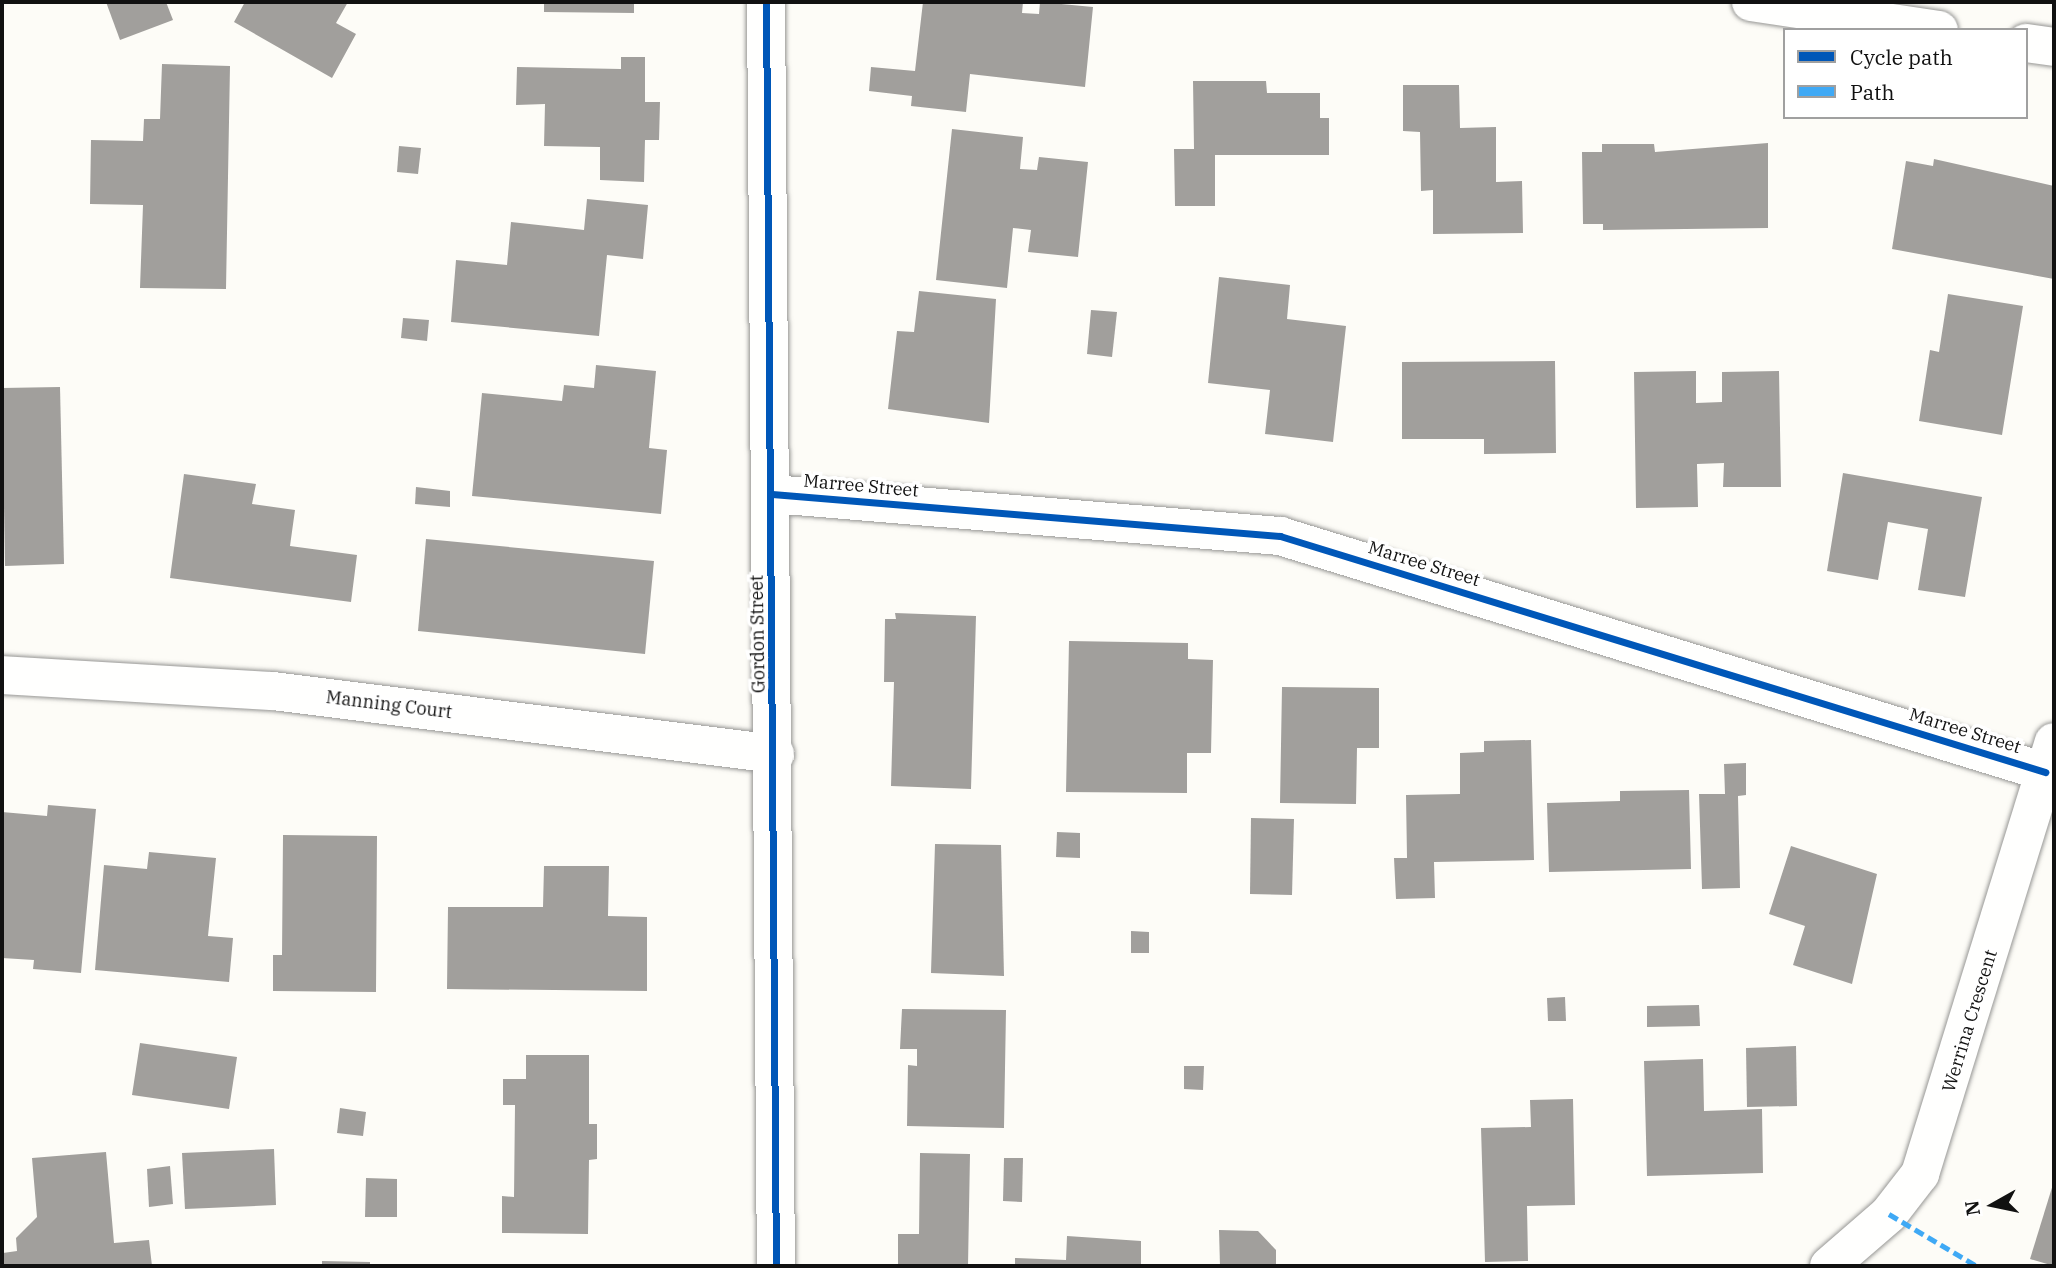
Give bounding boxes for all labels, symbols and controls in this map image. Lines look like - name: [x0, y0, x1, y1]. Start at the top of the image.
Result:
- legend: [1783, 28, 2028, 119]
- text: Cycle path: [1850, 43, 1953, 71]
- text: Path: [1850, 78, 1895, 106]
- street label: Marree Street: [803, 470, 919, 502]
- street label: Marree Street: [1366, 537, 1482, 591]
- street label: Gordon Street: [746, 575, 770, 693]
- street label: Manning Court: [325, 687, 453, 723]
- street label: Marree Street: [1907, 704, 2023, 758]
- street label: Werrina Crescent: [1938, 947, 2002, 1095]
- north arrow: [1958, 1170, 2028, 1240]
- text: N: [1959, 1199, 1985, 1218]

